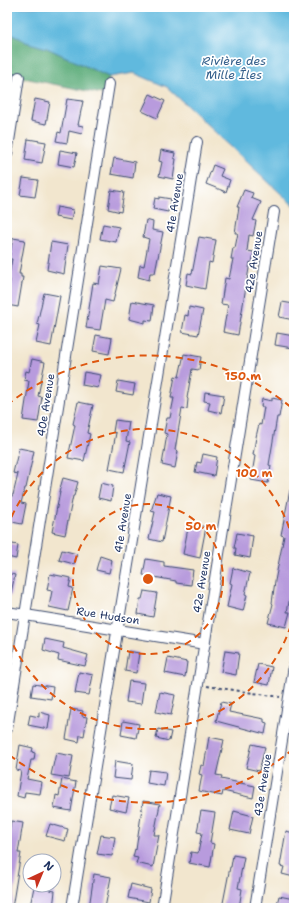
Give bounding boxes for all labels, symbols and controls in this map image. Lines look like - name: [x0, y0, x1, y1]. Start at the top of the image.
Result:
- water label: Rivière des Mille Îles: [202, 53, 266, 83]
- street label: 41e Avenue: [163, 172, 187, 234]
- street label: 42e Avenue: [242, 230, 266, 294]
- text: 150 m: [225, 368, 261, 384]
- street label: 40e Avenue: [34, 372, 58, 438]
- text: 100 m: [236, 465, 273, 481]
- street label: 41e Avenue: [111, 492, 135, 554]
- text: 50 m: [186, 518, 217, 534]
- street label: 42e Avenue: [190, 550, 214, 614]
- centre of rings: [141, 572, 155, 586]
- street label: Rue Hudson: [75, 604, 141, 628]
- street label: 43e Avenue: [251, 753, 275, 817]
- north arrow: [22, 853, 62, 893]
- text: N: [40, 858, 57, 875]

